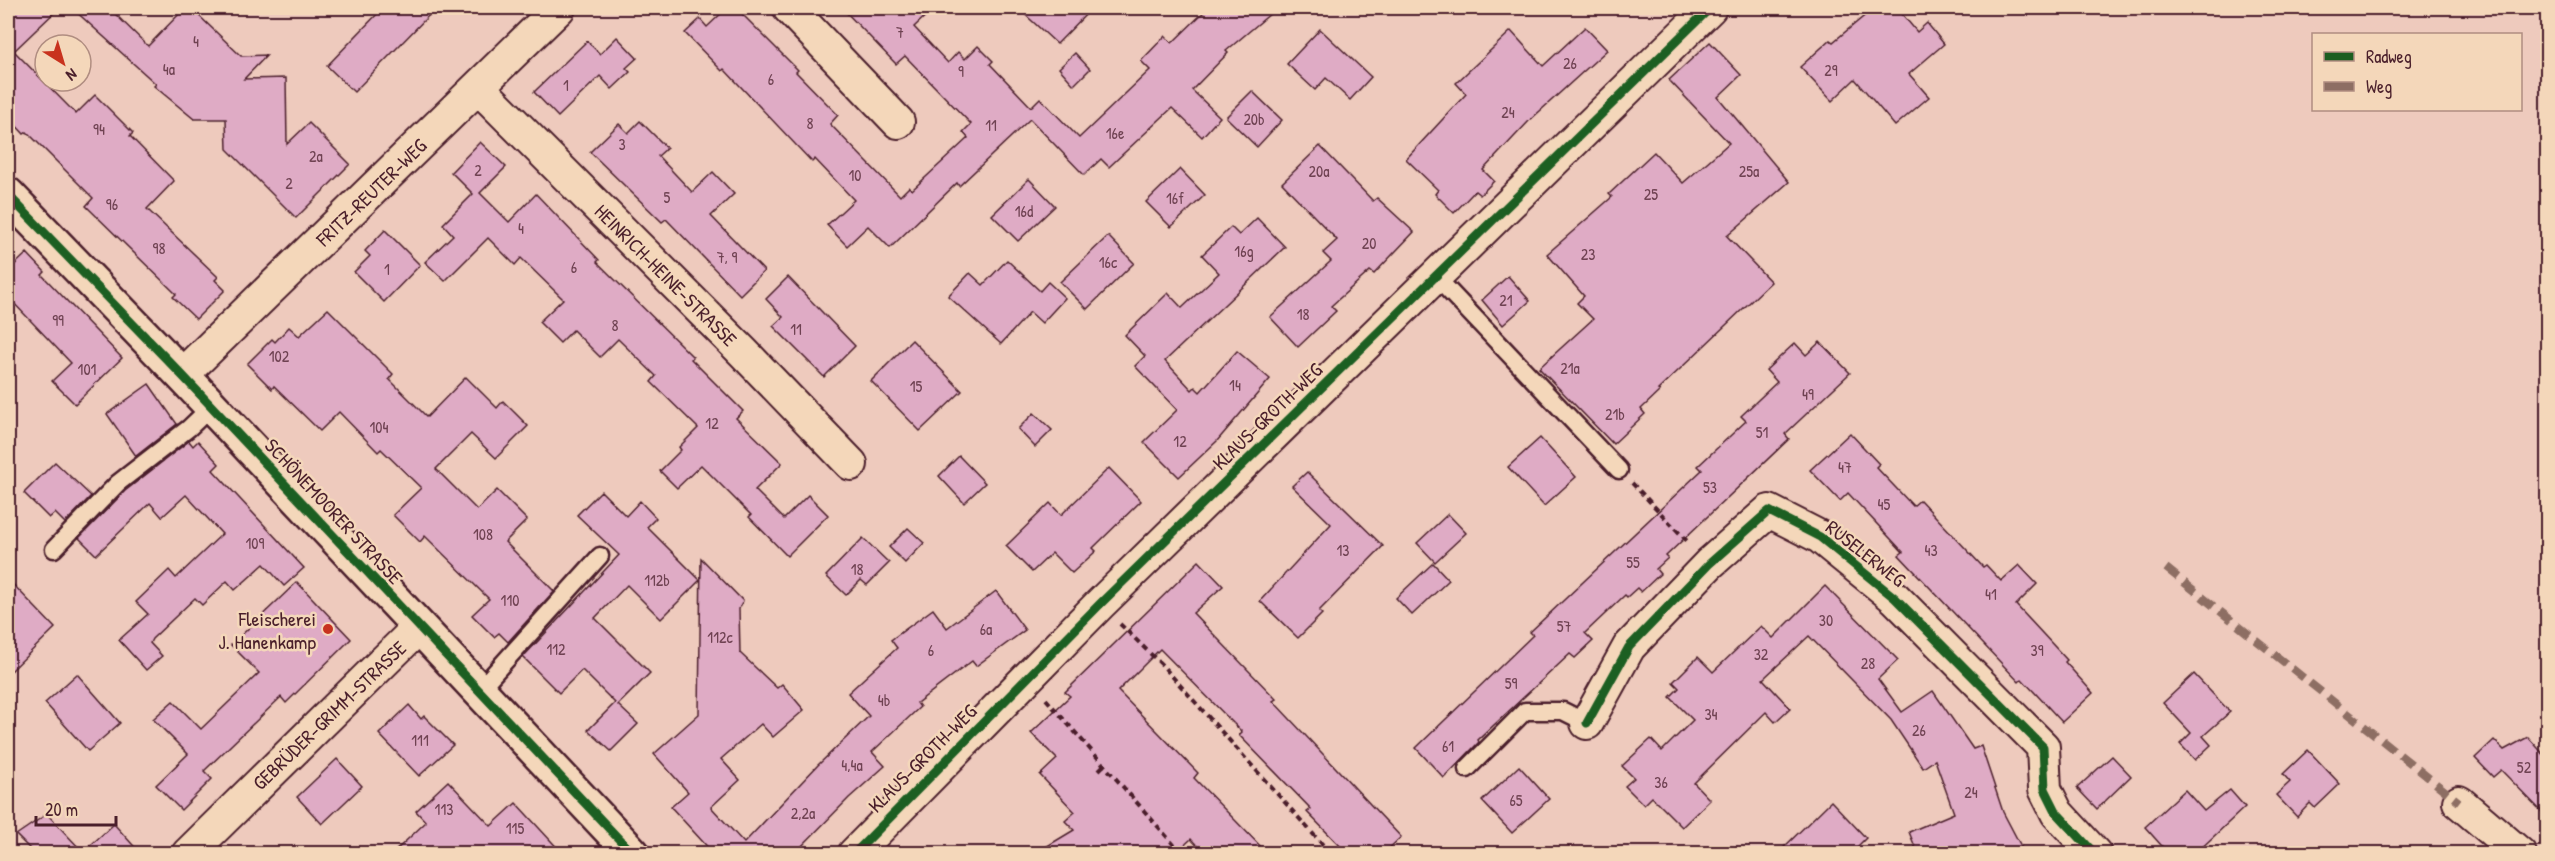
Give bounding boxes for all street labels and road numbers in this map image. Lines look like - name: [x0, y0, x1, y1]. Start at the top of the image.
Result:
- street label: FRITZ-REUTER-WEG: [309, 132, 432, 252]
- street label: HEINRICH-HEINE-STRASSE: [589, 198, 743, 352]
- street label: KLAUS-GROTH-WEG: [1206, 356, 1328, 475]
- street label: SCHÖNEMOORER STRASSE: [259, 432, 409, 590]
- street label: RUSELERWEG: [1821, 513, 1912, 593]
- street label: GEBRÜDER-GRIMM-STRASSE: [246, 634, 412, 796]
- street label: KLAUS-GROTH-WEG: [862, 698, 982, 818]

